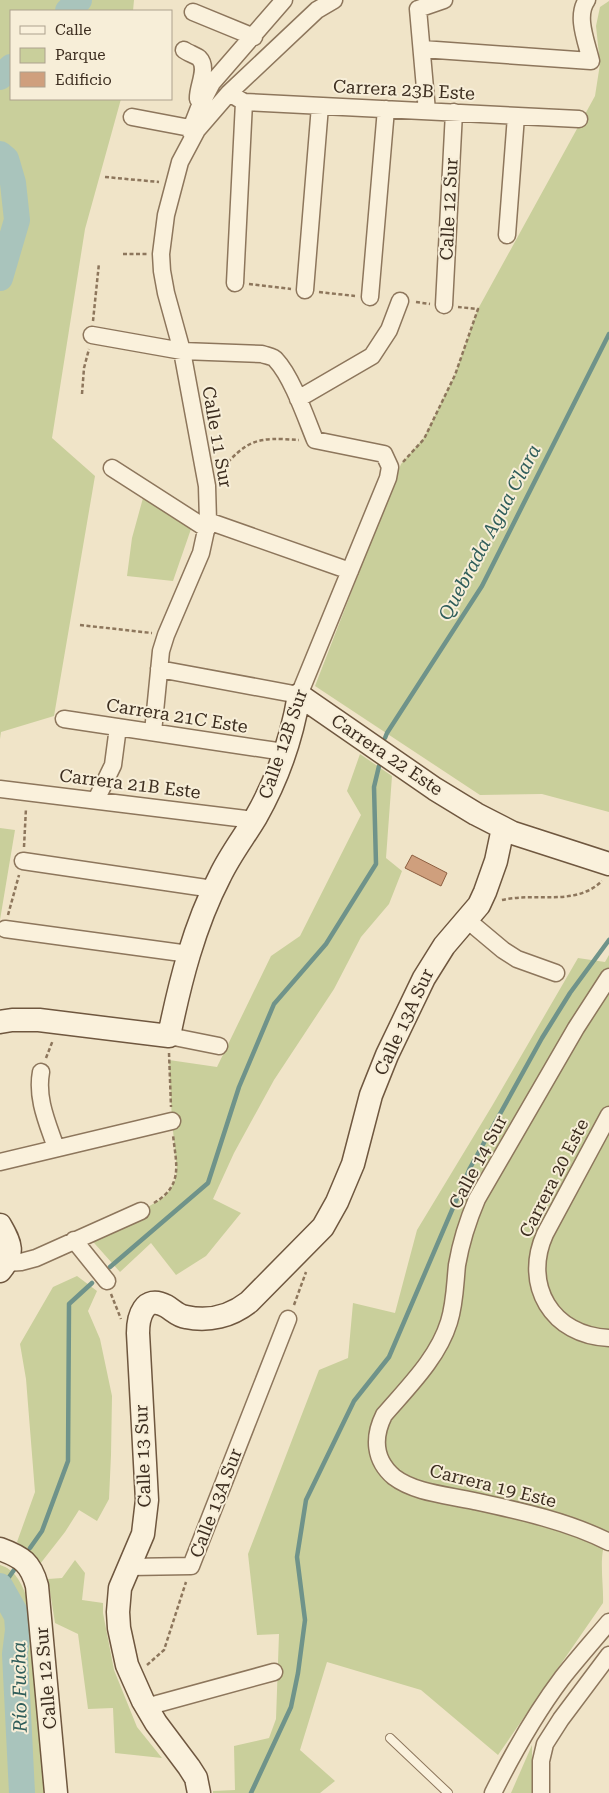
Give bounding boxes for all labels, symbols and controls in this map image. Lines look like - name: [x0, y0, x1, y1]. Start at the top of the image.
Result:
- legend: [10, 10, 172, 100]
- text: Calle: [55, 21, 91, 39]
- text: Parque: [55, 46, 106, 64]
- text: Edificio: [55, 71, 112, 89]
- street label: Carrera 23B Este: [333, 75, 476, 104]
- street label: Calle 12 Sur: [435, 157, 462, 261]
- street label: Calle 11 Sur: [198, 384, 237, 489]
- water label: Quebrada Agua Clara: [433, 440, 546, 624]
- street label: Calle 12B Sur: [254, 686, 311, 802]
- street label: Carrera 21C Este: [105, 694, 249, 737]
- street label: Carrera 22 Este: [327, 710, 447, 800]
- street label: Carrera 21B Este: [58, 764, 202, 803]
- street label: Calle 13A Sur: [370, 965, 437, 1079]
- street label: Calle 14 Sur: [444, 1111, 511, 1212]
- street label: Carrera 20 Este: [515, 1115, 592, 1240]
- street label: Calle 13 Sur: [130, 1404, 155, 1508]
- street label: Calle 13A Sur: [185, 1445, 246, 1560]
- street label: Carrera 19 Este: [427, 1460, 559, 1511]
- street label: Calle 12 Sur: [31, 1626, 60, 1730]
- water label: Río Fucha: [7, 1641, 32, 1734]

